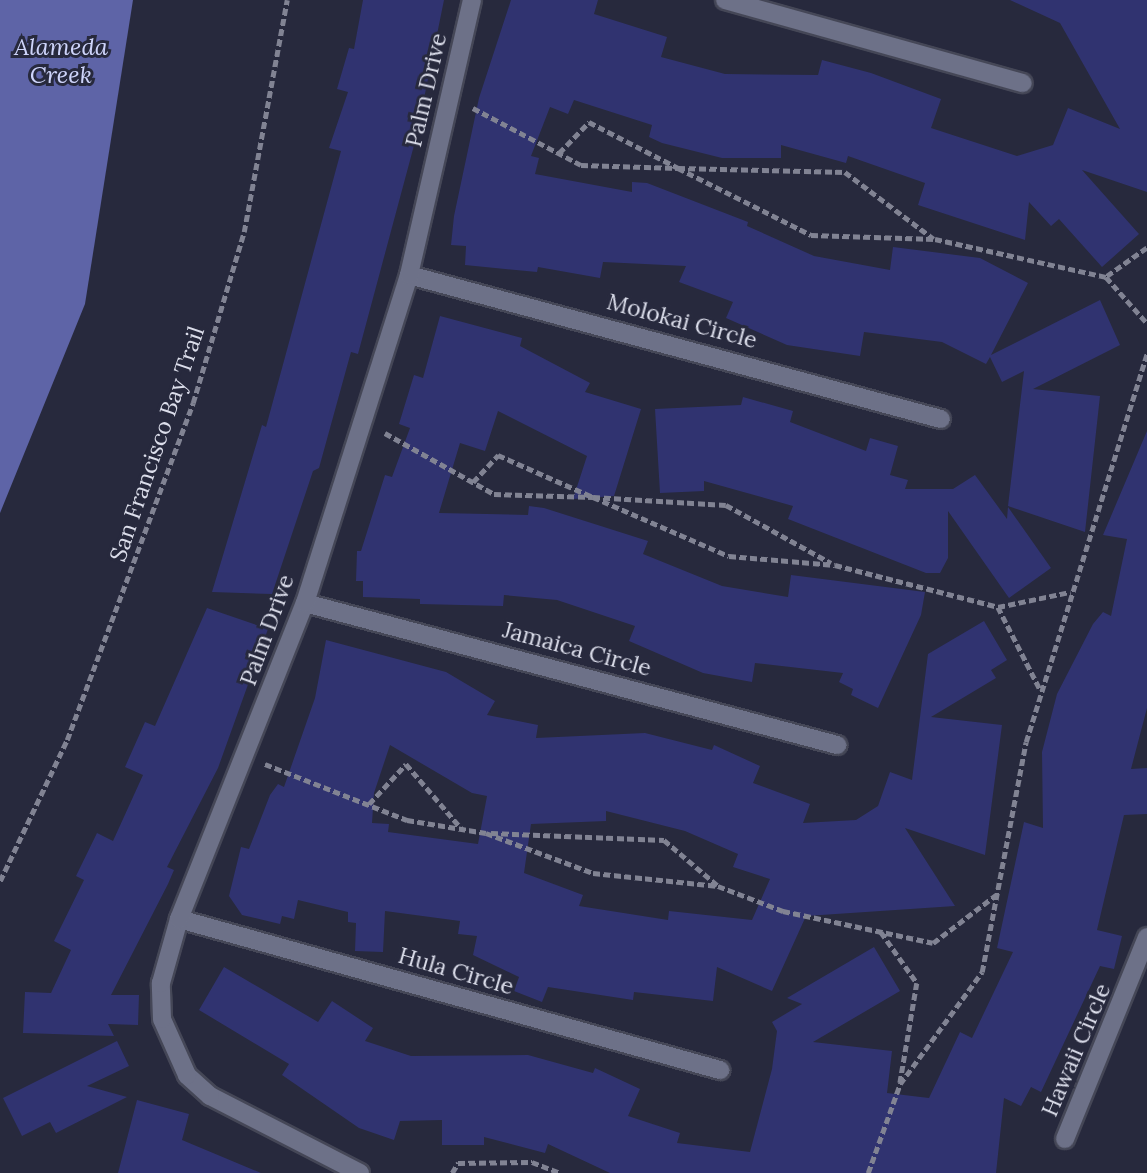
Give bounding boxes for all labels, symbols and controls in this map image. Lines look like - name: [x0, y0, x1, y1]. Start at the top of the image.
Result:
- street label: Palm Drive: [400, 30, 452, 150]
- water label: Alameda Creek: [14, 33, 108, 89]
- street label: Molokai Circle: [604, 288, 760, 354]
- street label: San Francisco Bay Trail: [104, 323, 210, 565]
- street label: Palm Drive: [234, 571, 300, 689]
- street label: Jamaica Circle: [500, 616, 654, 682]
- street label: Hula Circle: [395, 941, 517, 1001]
- street label: Hawaii Circle: [1036, 979, 1116, 1121]

